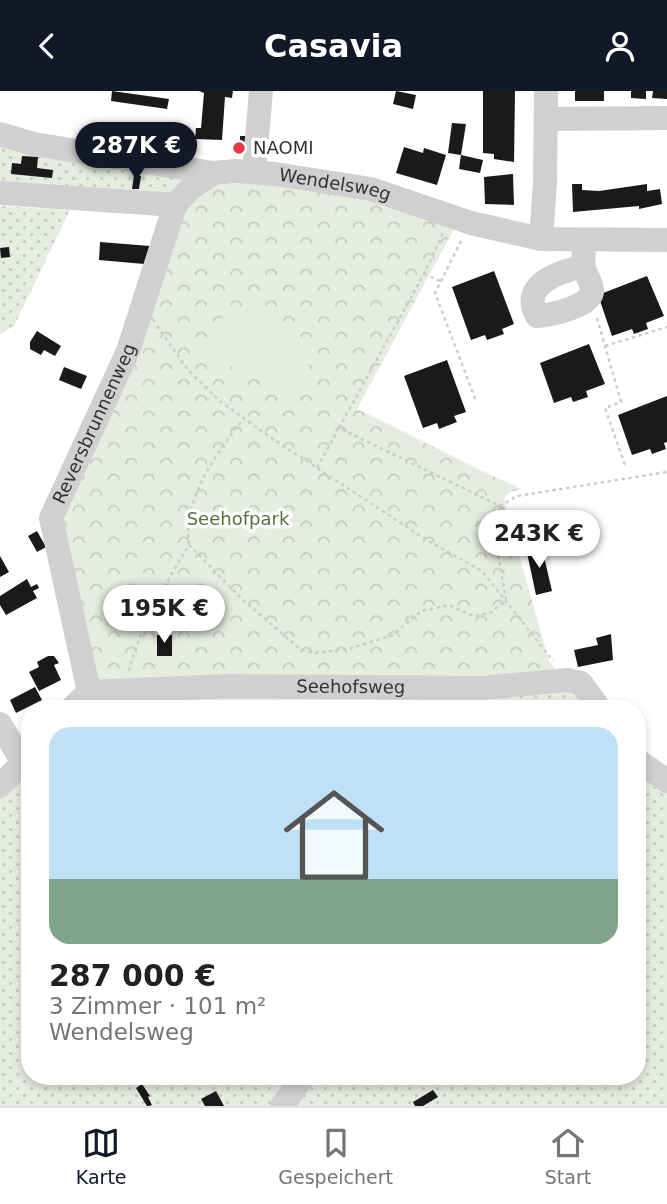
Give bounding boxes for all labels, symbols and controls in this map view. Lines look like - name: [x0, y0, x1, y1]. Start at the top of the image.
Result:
- icon: back: [28, 27, 66, 65]
- text: Casavia: [264, 27, 403, 65]
- icon: person: [601, 27, 639, 65]
- pin: 287K €: [79, 123, 193, 182]
- text: 287K €: [91, 132, 181, 158]
- place label: NAOMI: [253, 137, 313, 158]
- marker: NAOMI: [231, 140, 247, 156]
- street label: Wendelsweg: [278, 164, 394, 205]
- street label: Reversbrunnenweg: [48, 341, 140, 507]
- park label: Seehofpark: [187, 508, 290, 529]
- pin: 243K €: [482, 511, 596, 570]
- text: 243K €: [494, 520, 584, 546]
- pin: 195K €: [107, 585, 221, 645]
- text: 195K €: [119, 595, 209, 621]
- street label: Seehofsweg: [296, 676, 405, 697]
- icon: home: [271, 772, 397, 898]
- text: 287 000 €: [49, 958, 216, 993]
- text: 3 Zimmer · 101 m²: [49, 993, 266, 1019]
- text: Wendelsweg: [49, 1019, 194, 1045]
- tab: Karte: [76, 1124, 127, 1188]
- tab: Gespeichert: [278, 1124, 393, 1188]
- tab: Start: [545, 1124, 591, 1188]

